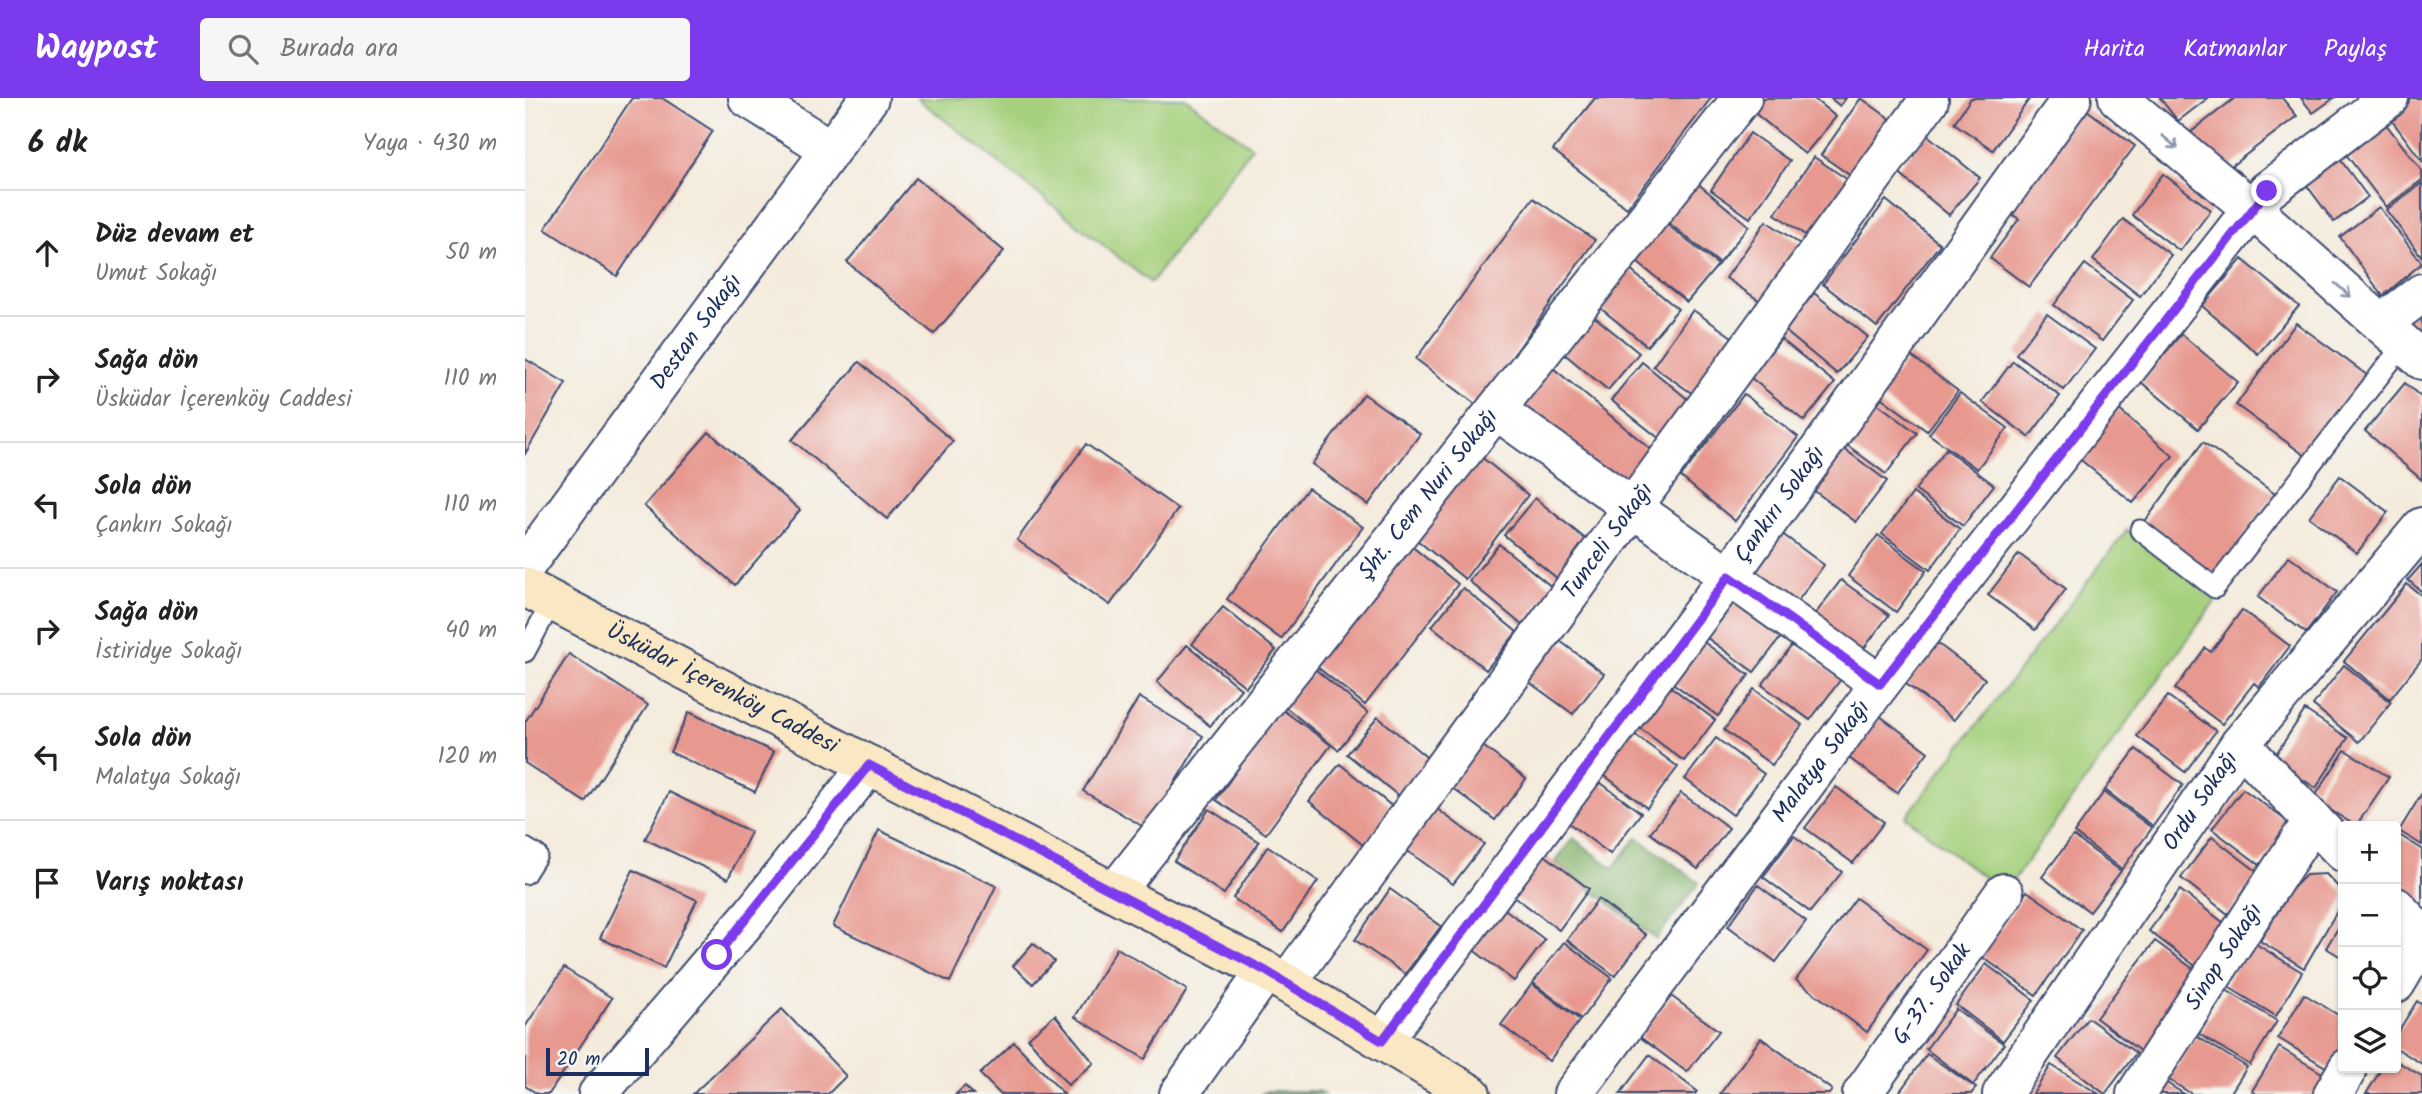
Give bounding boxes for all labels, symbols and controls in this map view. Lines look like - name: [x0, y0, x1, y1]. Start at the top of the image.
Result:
- search box: [200, 18, 690, 81]
- text: Waypost: [35, 23, 158, 76]
- text: Burada ara: [280, 28, 398, 70]
- icon: search: [224, 30, 262, 68]
- text: Harita: [2084, 30, 2145, 69]
- text: Katmanlar: [2183, 30, 2286, 69]
- text: Paylaş: [2324, 30, 2387, 69]
- text: 6 dk: [28, 120, 87, 168]
- text: Yaya · 430 m: [363, 126, 497, 162]
- one-way arrow: [2161, 134, 2179, 149]
- route end: [2251, 175, 2282, 206]
- text: Düz devam et: [95, 214, 254, 256]
- icon: ahead: [28, 234, 66, 272]
- text: 50 m: [446, 235, 497, 271]
- text: Umut Sokağı: [95, 256, 217, 292]
- street label: Destan Sokağı: [642, 266, 752, 398]
- one-way arrow: [2334, 282, 2352, 298]
- text: Sağa dön: [95, 340, 198, 382]
- icon: right: [28, 360, 66, 398]
- text: 110 m: [444, 361, 497, 397]
- text: Üsküdar İçerenköy Caddesi: [95, 382, 352, 418]
- street label: Şht. Cem Nuri Sokağı: [1349, 401, 1508, 588]
- street label: Çankırı Sokağı: [1725, 438, 1835, 571]
- text: Sola dön: [95, 466, 192, 508]
- street label: Tunceli Sokağı: [1553, 475, 1663, 608]
- icon: left: [28, 486, 66, 524]
- text: 110 m: [444, 487, 497, 523]
- text: Çankırı Sokağı: [95, 508, 233, 544]
- text: Sağa dön: [95, 592, 198, 634]
- icon: right: [28, 612, 66, 650]
- text: 40 m: [445, 613, 497, 649]
- street label: Üsküdar İçerenköy Caddesi: [600, 614, 846, 765]
- text: İstiridye Sokağı: [95, 634, 242, 670]
- street label: Malatya Sokağı: [1764, 693, 1880, 831]
- text: Sola dön: [95, 718, 192, 760]
- icon: left: [28, 738, 66, 776]
- text: 120 m: [437, 739, 497, 775]
- street label: Ordu Sokağı: [2154, 744, 2248, 859]
- text: Malatya Sokağı: [95, 760, 241, 796]
- map controls: [2338, 821, 2401, 1073]
- button: +: [2338, 821, 2401, 884]
- text: Varış noktası: [95, 862, 243, 904]
- icon: arrive: [28, 864, 66, 902]
- button: −: [2338, 884, 2401, 947]
- street label: Sinop Sokağı: [2176, 896, 2273, 1018]
- street label: G-37. Sokak: [1884, 936, 1981, 1053]
- route start: [701, 939, 732, 970]
- button: locate: [2338, 947, 2401, 1010]
- button: layers: [2338, 1010, 2401, 1073]
- scale bar: [546, 1045, 649, 1077]
- text: 20 m: [557, 1045, 600, 1075]

